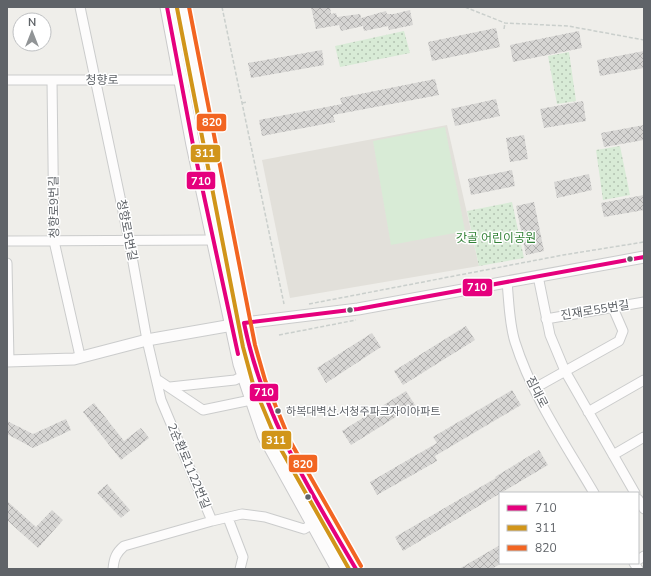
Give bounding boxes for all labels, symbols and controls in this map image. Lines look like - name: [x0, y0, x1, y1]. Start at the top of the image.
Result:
- north arrow: [12, 12, 52, 52]
- text: N: [28, 15, 36, 30]
- street label: 청향로: [85, 72, 119, 88]
- line badge: 820: [196, 113, 227, 132]
- text: 820: [202, 115, 222, 130]
- line badge: 311: [190, 144, 221, 163]
- text: 311: [195, 146, 215, 161]
- line badge: 710: [186, 171, 216, 190]
- text: 710: [191, 174, 211, 189]
- street label: 청향로9번길: [45, 176, 63, 238]
- street label: 청향로5번길: [113, 198, 141, 262]
- park label: 갓골 어린이공원: [456, 230, 536, 246]
- unlabelled marker: [625, 254, 635, 264]
- line badge: 710: [462, 278, 493, 297]
- text: 710: [467, 280, 487, 295]
- street label: 진재로55번길: [559, 297, 631, 323]
- unlabelled marker: [345, 305, 355, 315]
- street label: 짐대로: [522, 374, 552, 410]
- line badge: 710: [249, 383, 279, 402]
- text: 710: [254, 385, 274, 400]
- place label: 하복대벽산.서청주파크자이아파트: [286, 404, 440, 419]
- marker: 하복대벽산.서청주파크자이아파트: [273, 406, 283, 416]
- street label: 2순환로1122번길: [164, 421, 214, 511]
- line badge: 311: [261, 430, 292, 450]
- text: 311: [266, 433, 286, 448]
- line badge: 820: [288, 454, 318, 473]
- text: 820: [293, 457, 313, 472]
- unlabelled marker: [303, 492, 313, 502]
- legend: [499, 492, 639, 564]
- text: 710: [535, 500, 557, 516]
- text: 311: [535, 520, 557, 536]
- text: 820: [535, 540, 557, 556]

